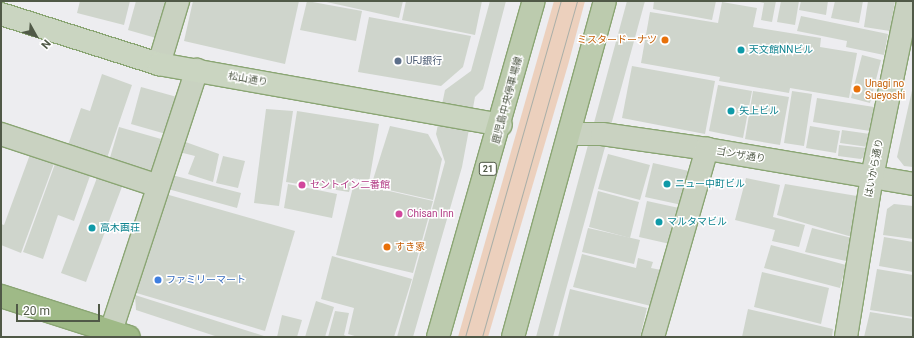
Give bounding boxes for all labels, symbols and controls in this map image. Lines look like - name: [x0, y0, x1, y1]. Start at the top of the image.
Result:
- north arrow: [16, 16, 56, 56]
- place label: ミスタードーナツ: [577, 34, 657, 46]
- marker: ミスタードーナツ: [660, 35, 670, 45]
- text: N: [38, 37, 53, 51]
- place label: 天文館NNビル: [749, 44, 813, 56]
- marker: 天文館NNビル: [736, 45, 746, 55]
- place label: UFJ銀行: [406, 55, 442, 67]
- street label: 鹿児島中央停車場線: [490, 55, 524, 145]
- marker: UFJ銀行: [393, 56, 403, 66]
- street label: 松山通り: [227, 70, 269, 88]
- place label: Unagi no Sueyoshi: [865, 77, 905, 100]
- marker: Unagi no Sueyoshi: [852, 84, 862, 94]
- place label: 矢上ビル: [739, 105, 779, 117]
- marker: 矢上ビル: [726, 106, 736, 116]
- street label: はいから通り: [862, 137, 886, 199]
- street label: ゴンザ通り: [715, 145, 767, 165]
- road number: 21: [478, 162, 498, 176]
- place label: ニュー中町ビル: [675, 178, 745, 190]
- place label: セントイン二番館: [310, 179, 390, 191]
- marker: ニュー中町ビル: [662, 179, 672, 189]
- marker: セントイン二番館: [297, 180, 307, 190]
- place label: Chisan Inn: [407, 208, 454, 220]
- marker: Chisan Inn: [394, 209, 404, 219]
- place label: マルタマビル: [667, 216, 727, 228]
- marker: マルタマビル: [654, 217, 664, 227]
- place label: 高木画荘: [100, 222, 140, 234]
- marker: 高木画荘: [87, 223, 97, 233]
- place label: すき家: [395, 241, 425, 253]
- marker: すき家: [382, 242, 392, 252]
- place label: ファミリーマート: [166, 274, 246, 286]
- marker: ファミリーマート: [153, 275, 163, 285]
- scale bar: [18, 296, 102, 322]
- text: 20 m: [23, 304, 50, 318]

